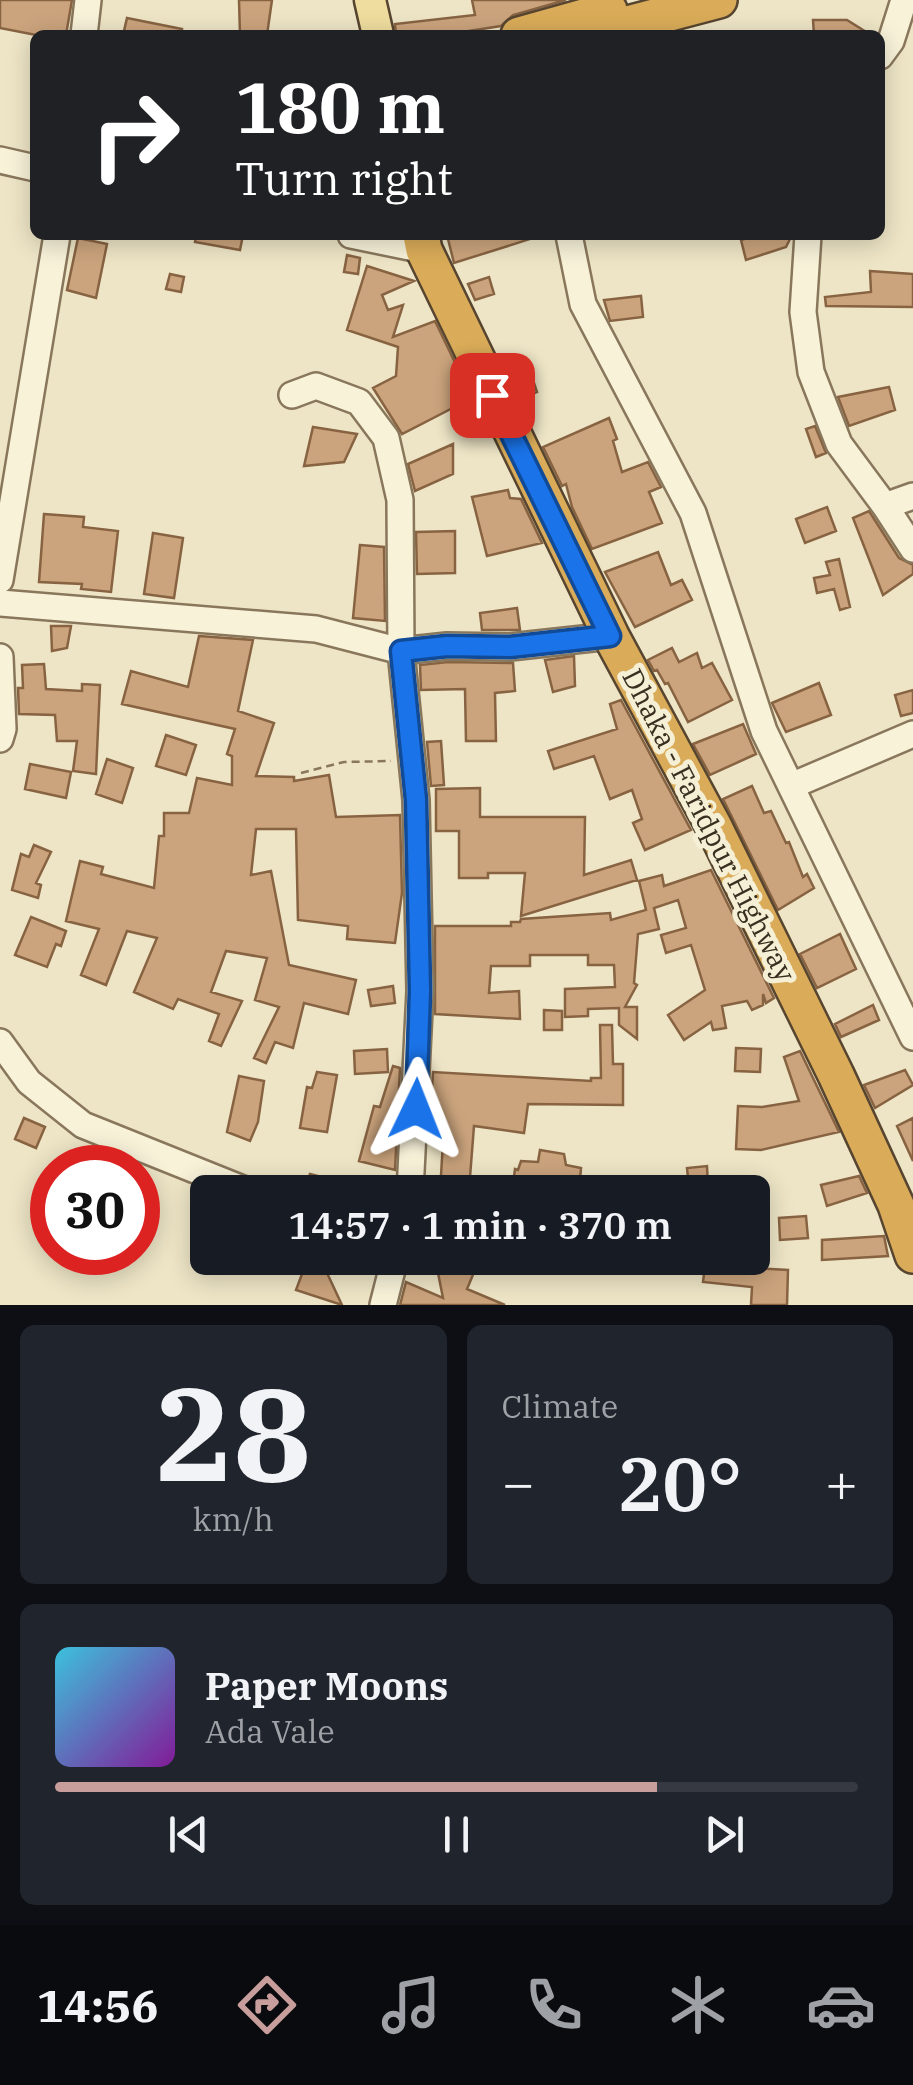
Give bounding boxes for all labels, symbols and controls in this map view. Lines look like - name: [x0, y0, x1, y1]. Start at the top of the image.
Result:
- text: 180 m: [235, 61, 445, 152]
- icon: right: [70, 70, 200, 200]
- text: Turn right: [235, 149, 453, 207]
- pin: [450, 353, 535, 438]
- icon: arrive: [465, 368, 520, 423]
- street label: Dhaka - Faridpur Highway: [614, 662, 805, 987]
- position arrow: [364, 1057, 468, 1161]
- speed limit sign: 30: [30, 1145, 160, 1275]
- text: 14:57 · 1 min · 370 m: [288, 1200, 672, 1249]
- text: 28: [155, 1348, 311, 1517]
- text: Climate: [502, 1385, 618, 1427]
- text: 20°: [617, 1434, 742, 1532]
- text: −: [502, 1447, 535, 1518]
- text: +: [825, 1447, 858, 1518]
- text: km/h: [193, 1498, 274, 1540]
- text: Paper Moons: [205, 1661, 448, 1710]
- text: Ada Vale: [205, 1710, 335, 1752]
- icon: previous: [161, 1807, 216, 1862]
- icon: pause: [429, 1807, 484, 1862]
- icon: next: [697, 1807, 752, 1862]
- icon: directions: [232, 1970, 302, 2040]
- icon: music: [376, 1970, 446, 2040]
- icon: phone: [519, 1970, 589, 2040]
- icon: climate: [663, 1970, 733, 2040]
- icon: car: [806, 1970, 876, 2040]
- text: 14:56: [37, 1976, 158, 2034]

